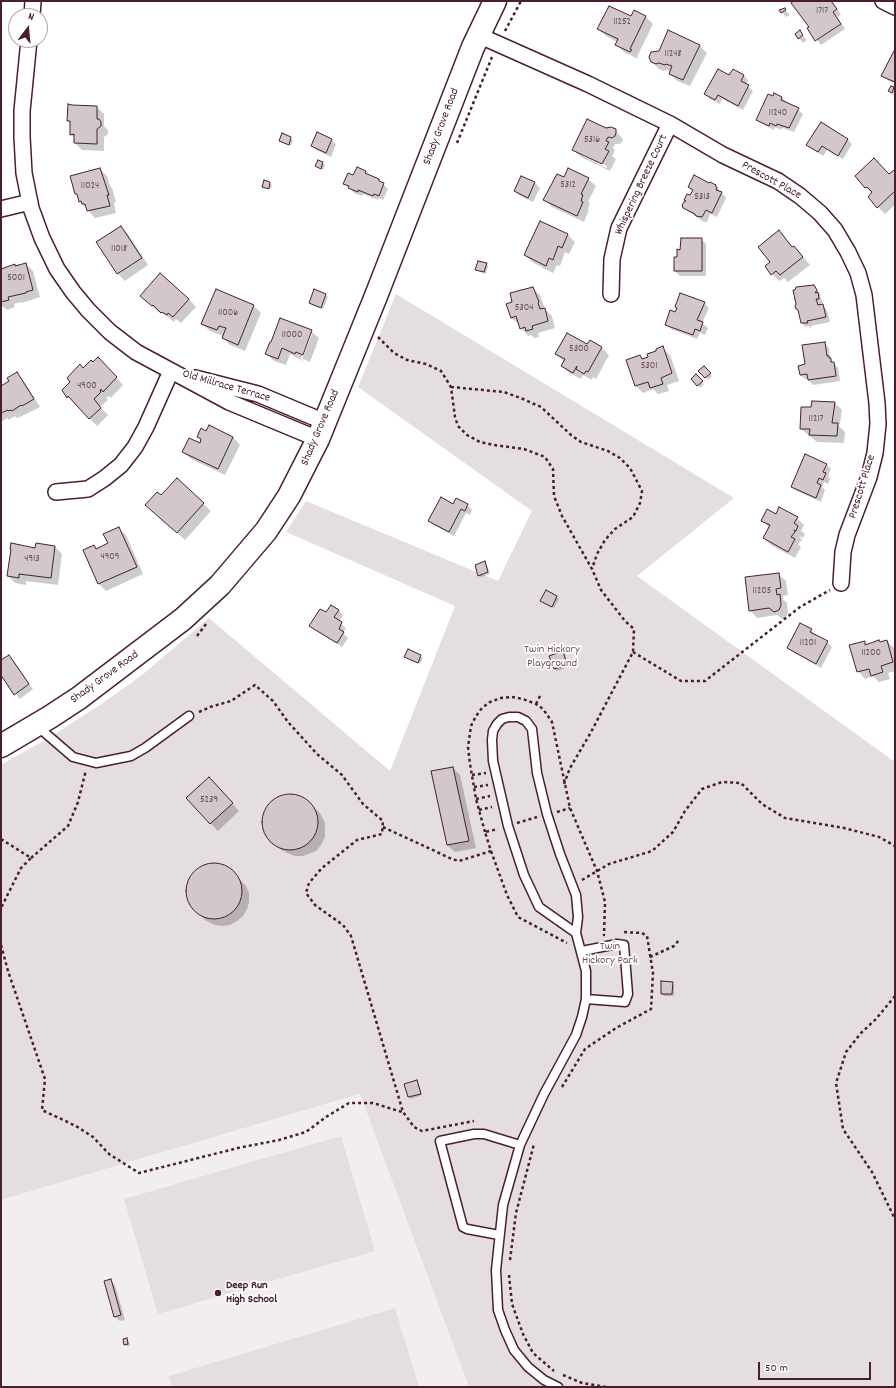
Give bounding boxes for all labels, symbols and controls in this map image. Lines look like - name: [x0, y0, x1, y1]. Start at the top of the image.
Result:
- house number: 1717: [816, 6, 828, 18]
- north arrow: [8, 8, 48, 48]
- text: N: [26, 9, 36, 26]
- house number: 11252: [613, 17, 631, 29]
- house number: 11248: [665, 49, 681, 61]
- street label: Shady Grove Road: [421, 87, 463, 167]
- house number: 11240: [769, 108, 787, 120]
- street label: Whispering Breeze Court: [612, 132, 672, 238]
- house number: 5316: [584, 135, 600, 147]
- street label: Prescott Place: [739, 159, 803, 203]
- house number: 5312: [560, 180, 576, 192]
- house number: 11024: [81, 181, 99, 193]
- house number: 5313: [694, 192, 710, 204]
- house number: 11018: [111, 244, 127, 256]
- house number: 5001: [7, 273, 25, 285]
- house number: 5304: [515, 303, 533, 315]
- house number: 11006: [218, 308, 238, 320]
- house number: 11000: [282, 330, 302, 342]
- house number: 5300: [569, 344, 589, 356]
- house number: 5301: [641, 361, 657, 373]
- street label: Old Millrace Terrace: [180, 368, 272, 406]
- house number: 4900: [77, 381, 97, 393]
- street label: Shady Grove Road: [299, 388, 343, 468]
- house number: 11217: [809, 414, 823, 426]
- street label: Prescott Place: [846, 453, 880, 521]
- house number: 4909: [101, 552, 119, 564]
- house number: 4913: [24, 554, 40, 566]
- house number: 11205: [753, 586, 771, 598]
- house number: 11201: [800, 638, 816, 650]
- park label: Twin Hickory Playground: [524, 643, 580, 671]
- street label: Shady Grove Road: [68, 648, 142, 708]
- house number: 11200: [861, 648, 881, 660]
- house number: 5239: [200, 795, 218, 807]
- park label: Twin Hickory Park: [582, 940, 638, 968]
- place label: Deep Run High School: [226, 1279, 277, 1307]
- marker: Deep Run High School: [213, 1288, 223, 1298]
- scale bar: [760, 1354, 873, 1380]
- text: 50 m: [765, 1360, 788, 1377]

